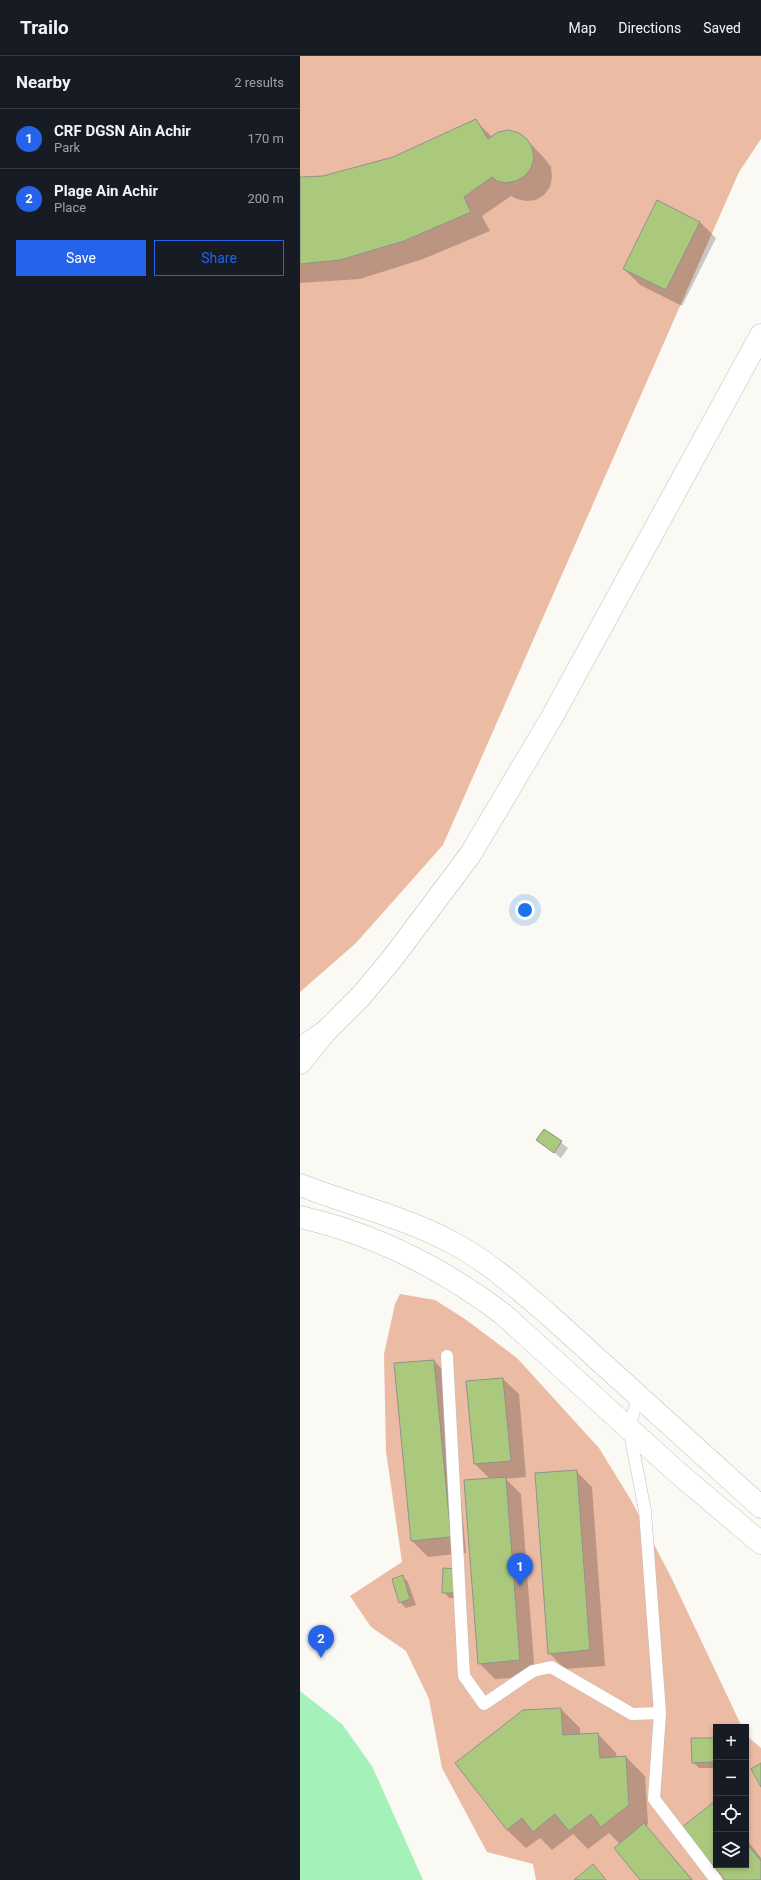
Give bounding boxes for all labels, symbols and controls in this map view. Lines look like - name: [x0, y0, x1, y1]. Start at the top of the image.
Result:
- text: Trailo: [20, 16, 69, 39]
- text: Map: [569, 20, 596, 36]
- text: Directions: [618, 20, 681, 36]
- text: Saved: [703, 20, 741, 36]
- text: Nearby: [16, 72, 71, 92]
- text: 2 results: [234, 75, 284, 90]
- text: CRF DGSN Ain Achir: [54, 122, 191, 140]
- text: 1: [25, 131, 33, 146]
- text: 170 m: [247, 131, 284, 146]
- text: Park: [54, 140, 80, 155]
- text: Plage Ain Achir: [54, 182, 158, 200]
- text: 2: [25, 191, 33, 206]
- text: 200 m: [247, 191, 284, 206]
- text: Place: [54, 200, 86, 215]
- button: Save: [16, 240, 146, 276]
- button: Share: [154, 240, 284, 276]
- your location: [515, 900, 535, 920]
- pin: 1: [507, 1553, 533, 1586]
- pin: 2: [308, 1625, 334, 1658]
- map controls: [713, 1724, 749, 1868]
- button: +: [713, 1724, 749, 1760]
- button: −: [713, 1760, 749, 1796]
- button: locate: [713, 1796, 749, 1832]
- button: layers: [713, 1832, 749, 1868]

